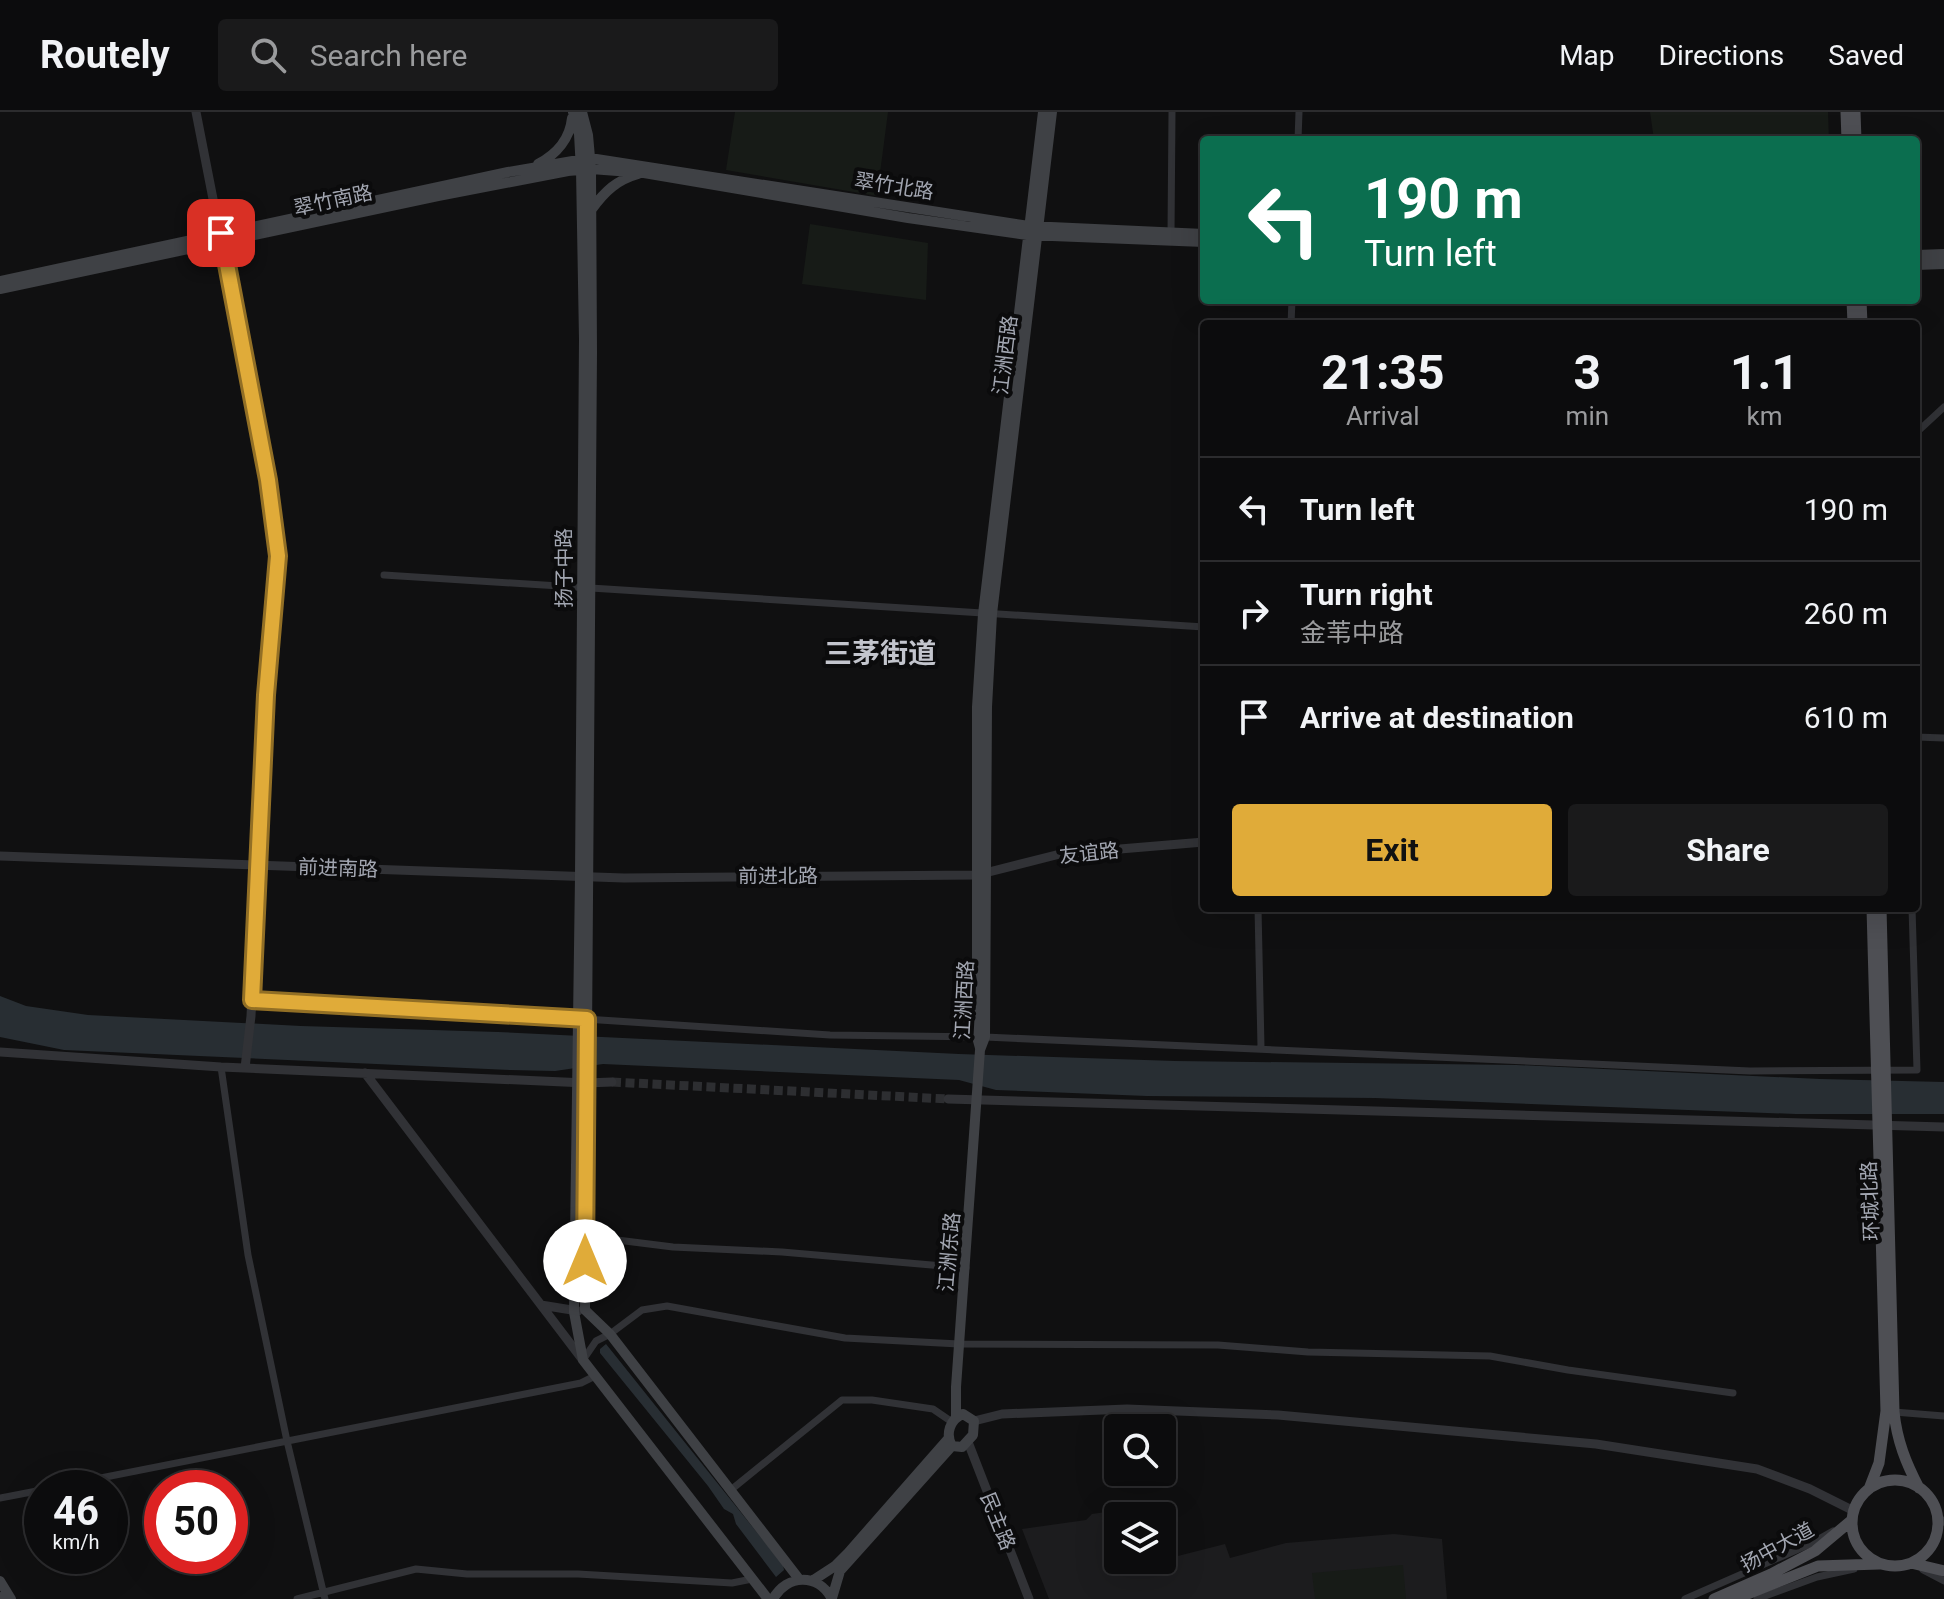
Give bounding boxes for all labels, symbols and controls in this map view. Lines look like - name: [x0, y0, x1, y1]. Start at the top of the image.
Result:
- search box: [218, 19, 778, 91]
- text: Routely: [40, 33, 170, 77]
- icon: search: [246, 33, 290, 77]
- text: Search here: [310, 38, 467, 73]
- text: Map: [1559, 39, 1615, 72]
- text: Directions: [1659, 39, 1784, 72]
- text: Saved: [1828, 39, 1904, 72]
- text: 190 m: [1364, 166, 1523, 232]
- street label: 翠竹北路: [853, 168, 935, 204]
- icon: left: [1232, 168, 1336, 272]
- street label: 翠竹南路: [291, 180, 375, 220]
- pin: [187, 199, 255, 267]
- icon: arrive: [199, 211, 243, 255]
- text: Turn left: [1364, 233, 1497, 275]
- street label: 江洲西路: [988, 314, 1022, 396]
- text: 21:35: [1321, 344, 1445, 401]
- text: 3: [1574, 344, 1601, 401]
- text: 1.1: [1730, 344, 1799, 401]
- text: Arrival: [1346, 401, 1420, 431]
- text: min: [1566, 401, 1609, 431]
- text: km: [1747, 401, 1783, 431]
- icon: left: [1232, 487, 1276, 531]
- text: Turn left: [1300, 492, 1415, 527]
- text: 190 m: [1804, 492, 1888, 527]
- street label: 扬子中路: [552, 528, 576, 608]
- text: Turn right: [1300, 577, 1433, 612]
- icon: right: [1232, 591, 1276, 635]
- text: 260 m: [1804, 596, 1888, 631]
- text: 金苇中路: [1300, 618, 1404, 648]
- district label: 三茅街道: [824, 637, 936, 670]
- icon: arrive: [1232, 695, 1276, 739]
- text: Arrive at destination: [1300, 700, 1574, 735]
- text: 610 m: [1804, 700, 1888, 735]
- button: Exit: [1232, 804, 1552, 896]
- button: Share: [1568, 804, 1888, 896]
- street label: 友谊路: [1058, 838, 1120, 868]
- street label: 前进南路: [298, 855, 378, 881]
- street label: 前进北路: [738, 864, 818, 888]
- street label: 江洲西路: [950, 959, 978, 1041]
- street label: 环城北路: [1857, 1161, 1883, 1241]
- street label: 江洲东路: [934, 1211, 964, 1293]
- position arrow: [543, 1219, 627, 1303]
- map controls: [1104, 1414, 1176, 1574]
- button: search: [1104, 1414, 1176, 1486]
- speed limit sign: 50: [144, 1470, 248, 1574]
- text: 46: [53, 1488, 99, 1535]
- street label: 民主路: [976, 1489, 1020, 1553]
- button: layers: [1104, 1502, 1176, 1574]
- street label: 扬中大道: [1736, 1517, 1818, 1577]
- text: km/h: [53, 1530, 99, 1554]

